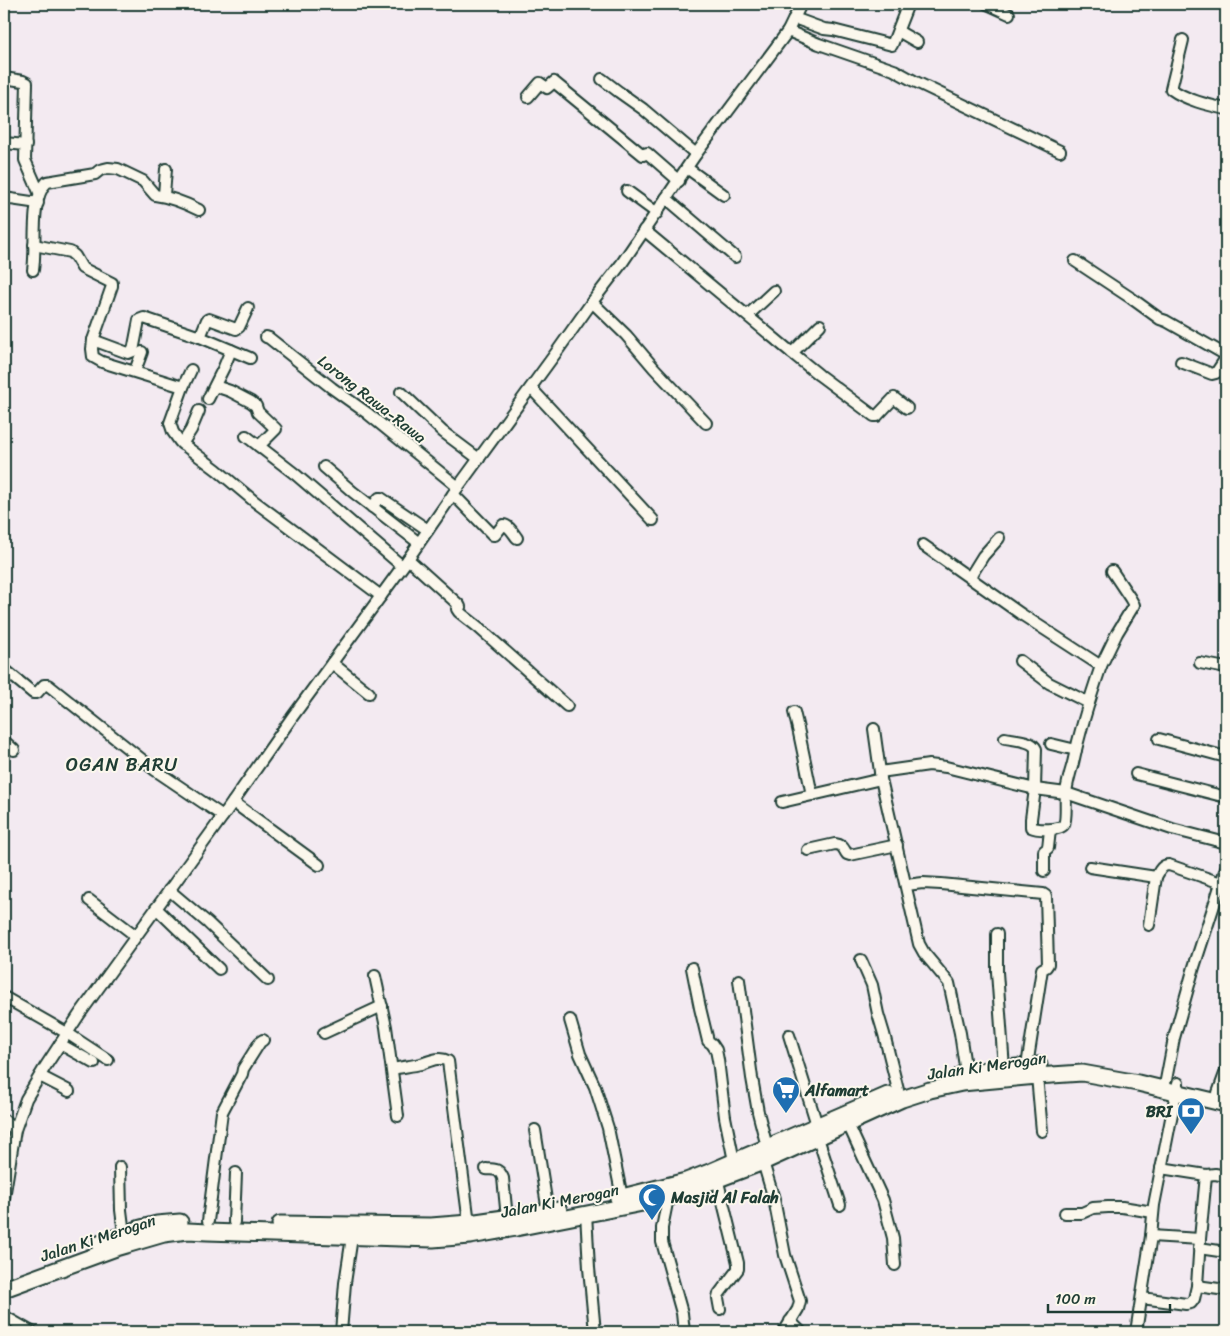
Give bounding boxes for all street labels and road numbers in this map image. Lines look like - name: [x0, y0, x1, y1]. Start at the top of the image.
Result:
- street label: Lorong Rawa-Rawa: [311, 347, 433, 451]
- street label: Jalan Ki Merogan: [925, 1043, 1049, 1089]
- street label: Jalan Ki Merogan: [497, 1175, 622, 1227]
- street label: Jalan Ki Merogan: [36, 1206, 160, 1271]

